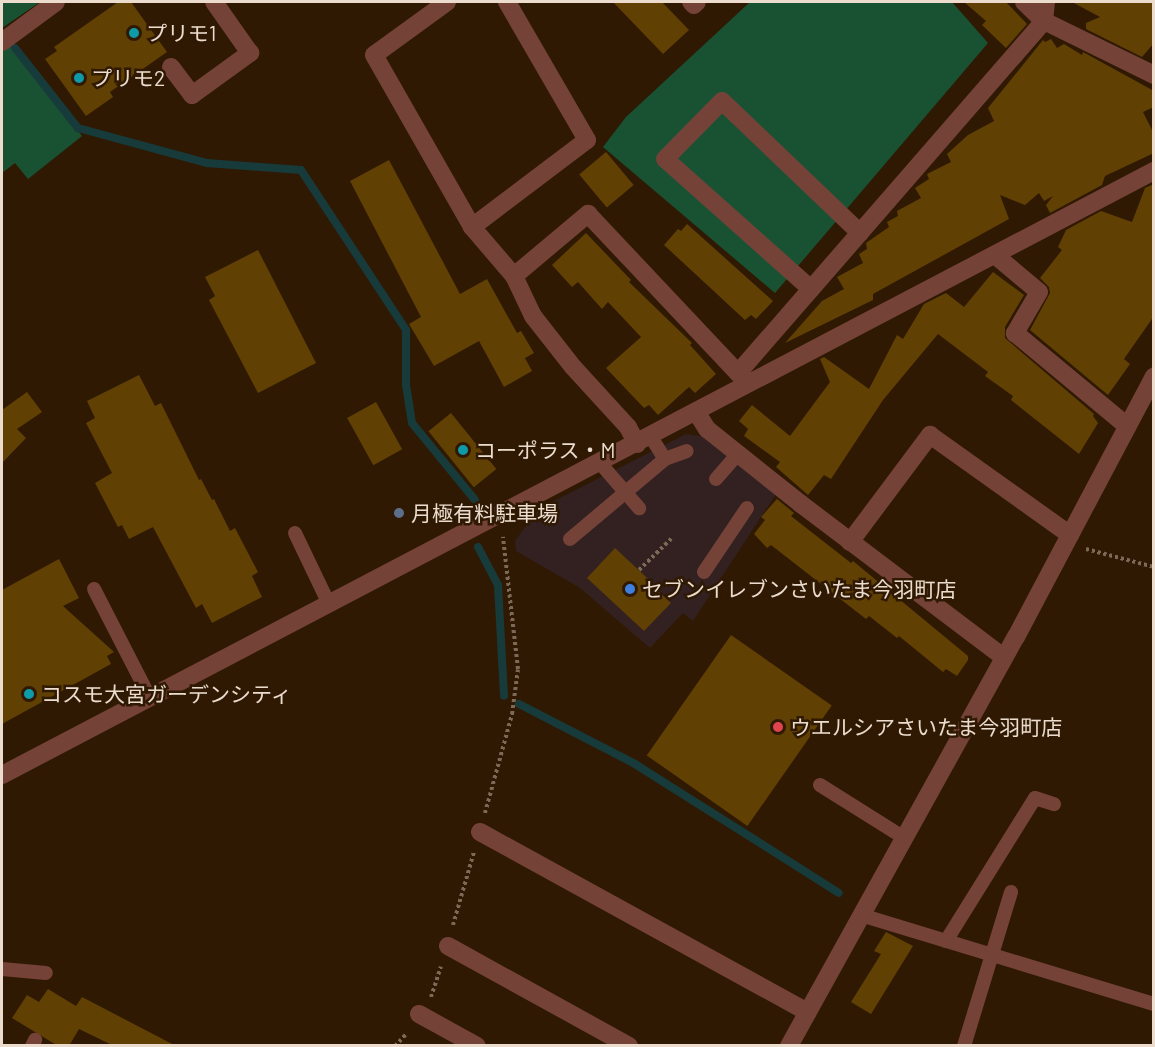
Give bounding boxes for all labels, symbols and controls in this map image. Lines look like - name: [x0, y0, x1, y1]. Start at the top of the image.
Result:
- place label: プリモ1: [146, 20, 216, 46]
- marker: プリモ1: [127, 26, 141, 40]
- place label: プリモ2: [91, 65, 165, 91]
- marker: プリモ2: [72, 71, 86, 85]
- place label: コーポラス・M: [475, 437, 616, 463]
- marker: コーポラス・M: [456, 443, 470, 457]
- place label: 月極有料駐車場: [411, 500, 558, 526]
- marker: 月極有料駐車場: [392, 506, 406, 520]
- place label: セブンイレブンさいたま今羽町店: [642, 576, 957, 602]
- marker: セブンイレブンさいたま今羽町店: [623, 582, 637, 596]
- place label: コスモ大宮ガーデンシティ: [41, 681, 293, 707]
- marker: コスモ大宮ガーデンシティ: [22, 687, 36, 701]
- place label: ウエルシアさいたま今羽町店: [790, 714, 1063, 740]
- marker: ウエルシアさいたま今羽町店: [771, 720, 785, 734]

